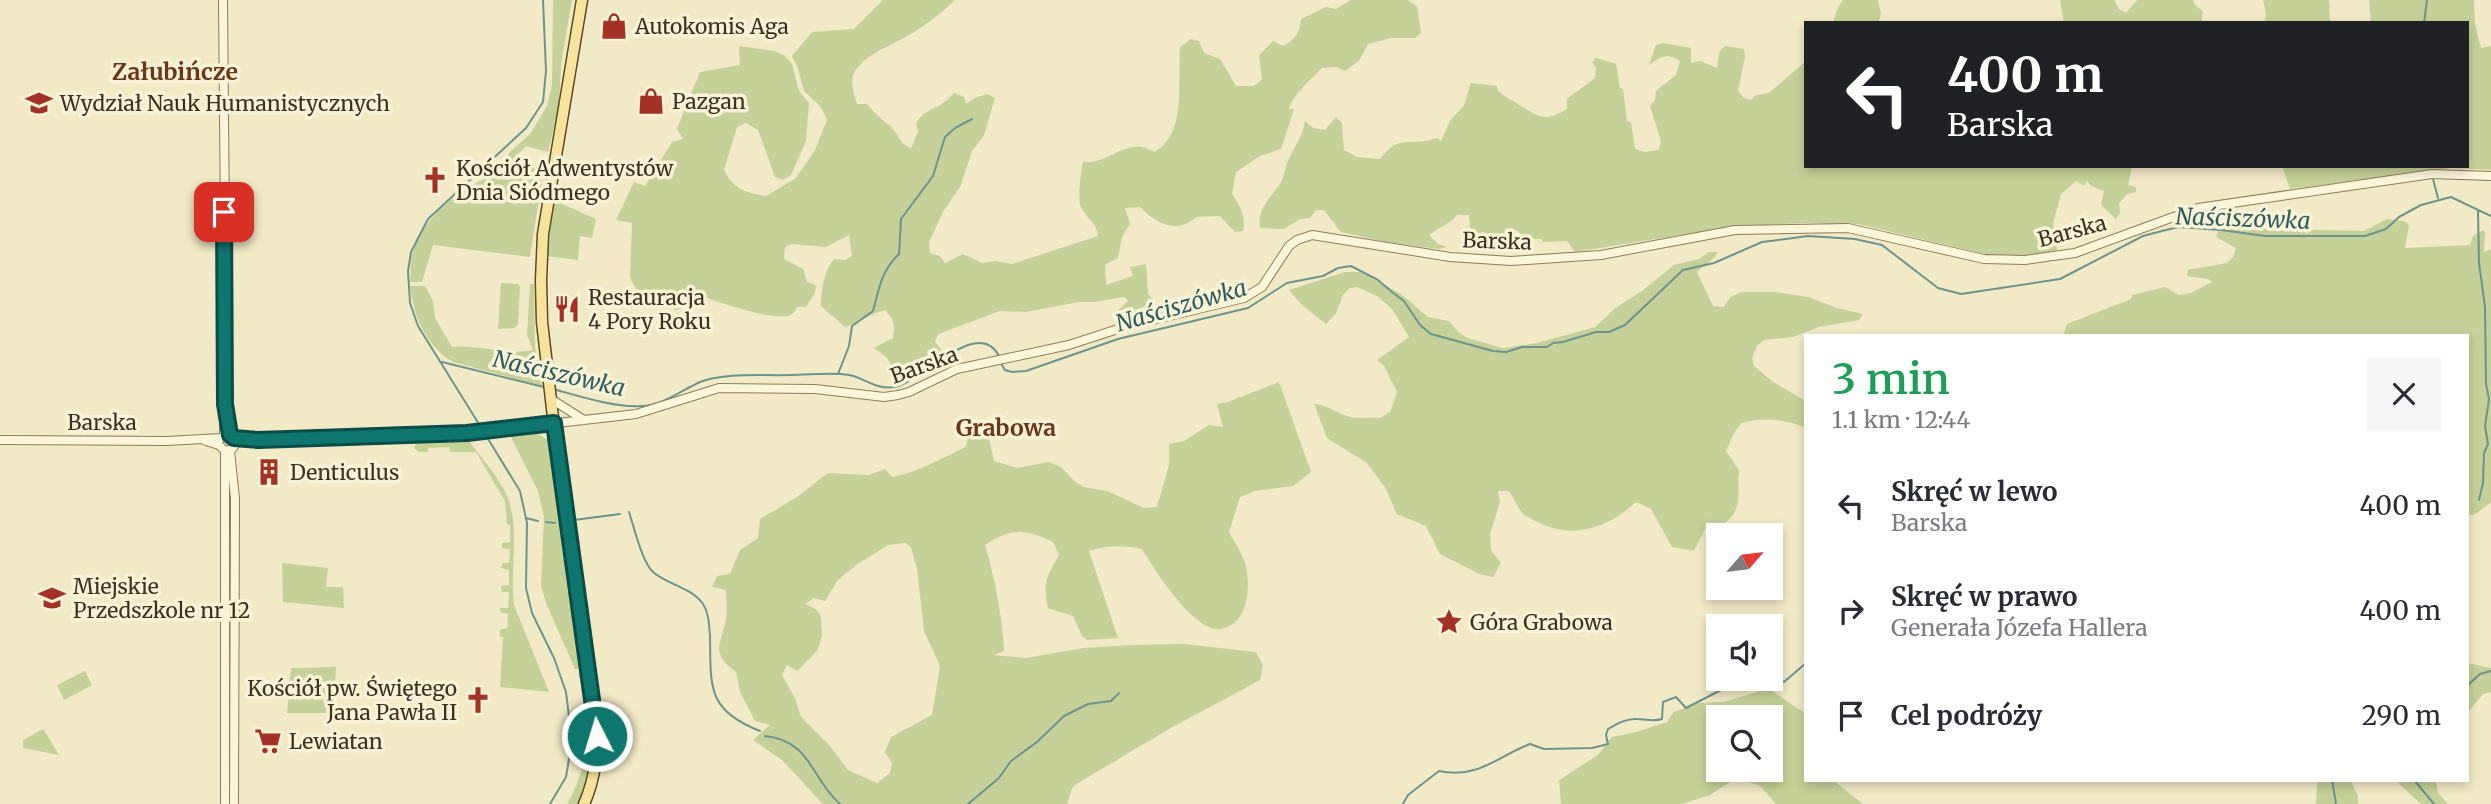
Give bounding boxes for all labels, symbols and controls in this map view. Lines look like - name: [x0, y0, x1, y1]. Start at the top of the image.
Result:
- shop icon: Autokomis Aga: [599, 11, 629, 41]
- place label: Autokomis Aga: [634, 13, 789, 40]
- text: 400 m: [1947, 44, 2104, 105]
- icon: left: [1832, 49, 1923, 140]
- district label: Załubińcze: [112, 57, 238, 86]
- shop icon: Pazgan: [636, 86, 666, 116]
- school or university icon: Wydział Nauk Humanistycznych: [24, 88, 54, 118]
- place label: Pazgan: [672, 88, 746, 115]
- place label: Wydział Nauk Humanistycznych: [59, 90, 390, 117]
- text: Barska: [1947, 105, 2053, 145]
- place label: Kościół Adwentystów Dnia Siódmego: [456, 155, 673, 206]
- church icon: Kościół Adwentystów Dnia Siódmego: [420, 165, 450, 195]
- pin: [194, 182, 254, 242]
- icon: arrive: [205, 193, 243, 231]
- water label: Naściszówka: [2175, 201, 2311, 235]
- street label: Barska: [2035, 209, 2109, 253]
- street label: Barska: [1462, 226, 1532, 256]
- water label: Naściszówka: [1112, 272, 1250, 338]
- place label: Restauracja 4 Pory Roku: [588, 284, 711, 335]
- restaurant icon: Restauracja 4 Pory Roku: [552, 294, 582, 324]
- street label: Barska: [887, 340, 961, 390]
- water label: Naściszówka: [490, 344, 628, 402]
- text: 3 min: [1832, 353, 1950, 405]
- button: close: [2367, 357, 2441, 431]
- text: 1.1 km · 12:44: [1832, 405, 1970, 434]
- street label: Barska: [67, 409, 137, 436]
- district label: Grabowa: [956, 413, 1056, 442]
- building icon: Denticulus: [254, 457, 284, 487]
- place label: Denticulus: [290, 459, 399, 486]
- text: Skręć w lewo: [1891, 475, 2058, 508]
- icon: left: [1832, 487, 1870, 525]
- text: 400 m: [2360, 489, 2441, 522]
- text: Barska: [1891, 508, 1967, 537]
- north arrow: [1706, 523, 1783, 600]
- map controls: [1706, 523, 1783, 782]
- place label: Miejskie Przedszkole nr 12: [73, 573, 250, 624]
- text: Skręć w prawo: [1891, 580, 2078, 613]
- school or university icon: Miejskie Przedszkole nr 12: [37, 583, 67, 613]
- icon: right: [1832, 592, 1870, 630]
- text: 400 m: [2360, 594, 2441, 627]
- place icon: Góra Grabowa: [1434, 607, 1464, 637]
- place label: Góra Grabowa: [1470, 609, 1613, 636]
- text: Generała Józefa Hallera: [1891, 613, 2147, 642]
- button: sound: [1706, 614, 1783, 691]
- place label: Kościół pw. Świętego Jana Pawła II: [247, 675, 457, 726]
- church icon: Kościół pw. Świętego Jana Pawła II: [463, 685, 493, 715]
- icon: arrive: [1832, 697, 1870, 735]
- position arrow: [560, 699, 634, 773]
- text: Cel podróży: [1891, 699, 2042, 732]
- text: 290 m: [2362, 699, 2441, 732]
- button: search: [1706, 705, 1783, 782]
- supermarket icon: Lewiatan: [253, 726, 283, 756]
- place label: Lewiatan: [289, 728, 383, 755]

